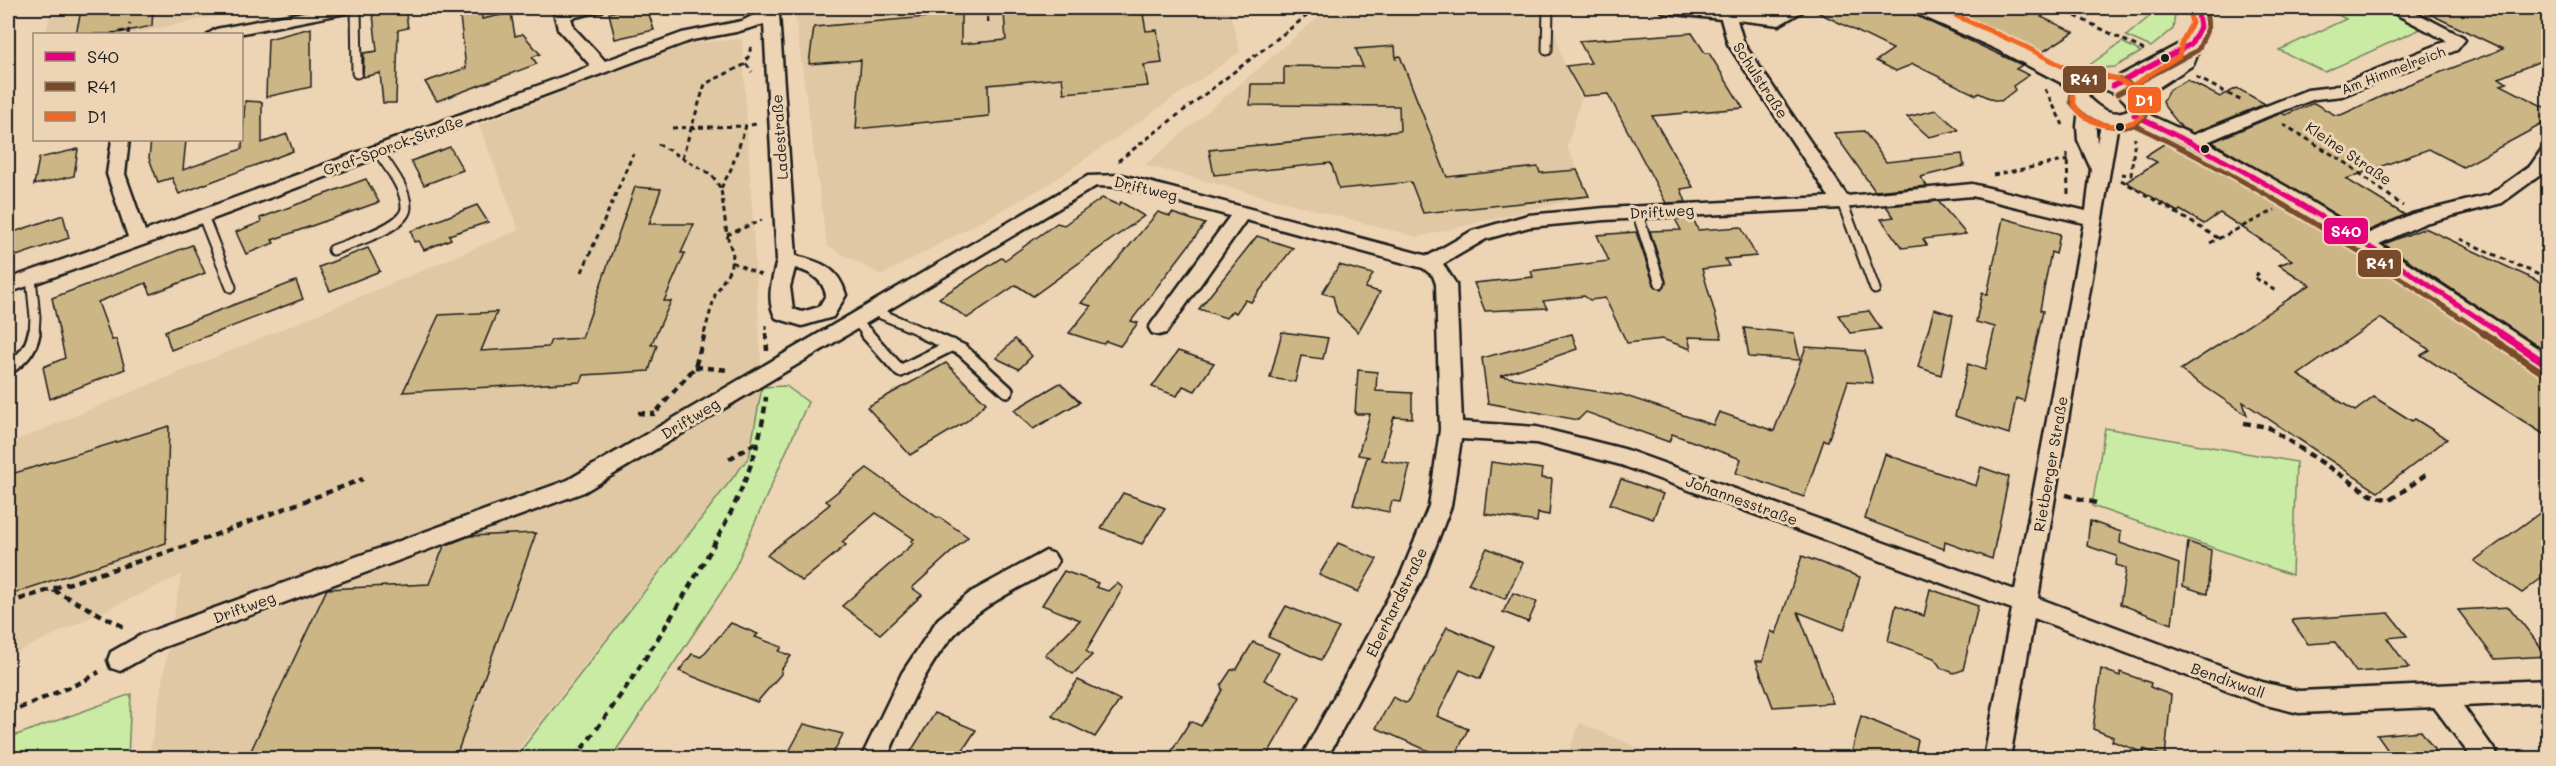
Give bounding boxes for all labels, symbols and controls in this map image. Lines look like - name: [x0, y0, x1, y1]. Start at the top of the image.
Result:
- legend: [33, 33, 243, 141]
- street label: Schulstraße: [1729, 38, 1793, 122]
- street label: Am Himmelreich: [2338, 41, 2448, 99]
- text: S40: [87, 44, 119, 68]
- unlabelled marker: [2159, 52, 2171, 64]
- line badge: R41: [2062, 65, 2107, 94]
- text: R41: [2070, 68, 2098, 89]
- text: R41: [87, 74, 117, 98]
- line badge: D1: [2127, 86, 2162, 114]
- text: D1: [2135, 89, 2153, 110]
- street label: Ladestraße: [766, 94, 792, 180]
- text: D1: [87, 104, 107, 128]
- street label: Graf-Sporck-Straße: [320, 110, 466, 180]
- street label: Kleine Straße: [2302, 117, 2396, 189]
- unlabelled marker: [2114, 121, 2126, 133]
- unlabelled marker: [2199, 143, 2211, 155]
- street label: Driftweg: [1112, 171, 1180, 205]
- street label: Driftweg: [1629, 199, 1695, 223]
- line badge: S40: [2323, 217, 2369, 245]
- text: S40: [2331, 220, 2361, 241]
- line badge: R41: [2357, 249, 2402, 278]
- text: R41: [2366, 252, 2394, 273]
- street label: Driftweg: [657, 393, 723, 443]
- street label: Rietberger Straße: [2028, 395, 2072, 533]
- street label: Johannesstraße: [1683, 470, 1801, 530]
- street label: Eberhardstraße: [1361, 544, 1431, 660]
- street label: Driftweg: [210, 586, 278, 627]
- street label: Bendixwall: [2188, 657, 2268, 703]

